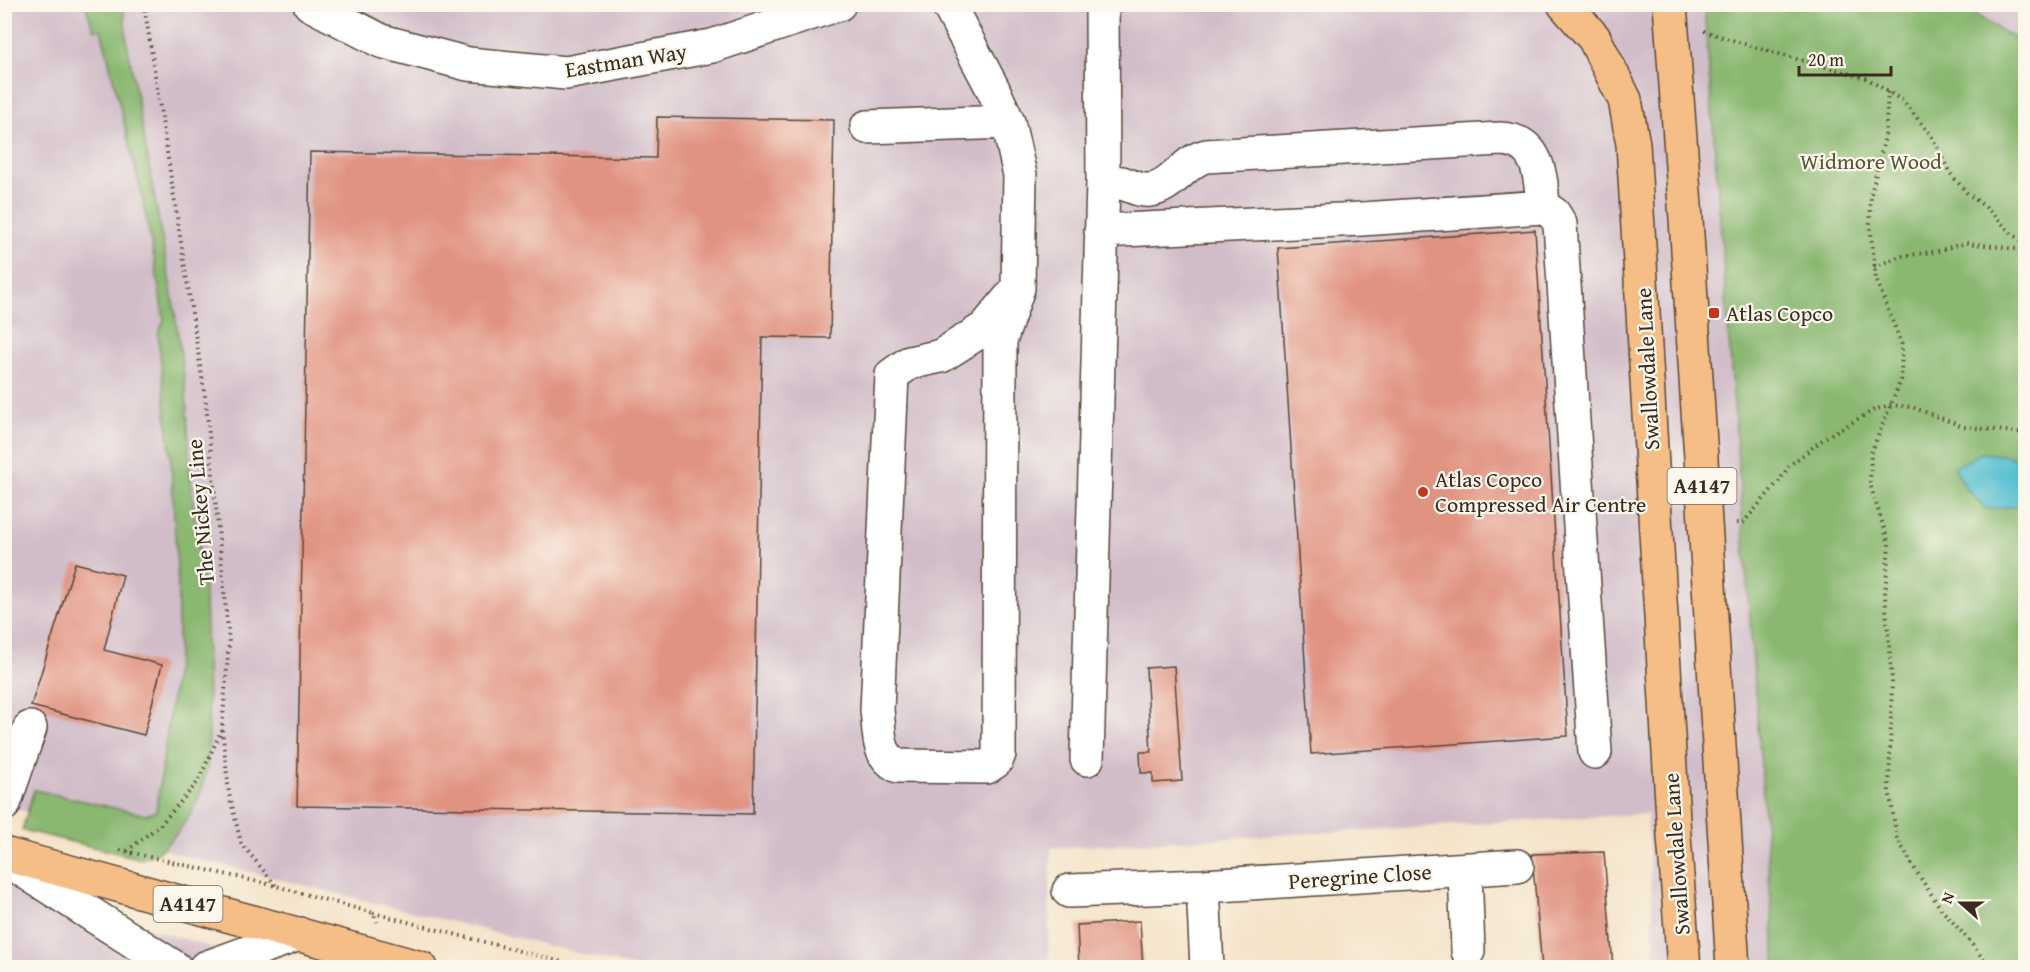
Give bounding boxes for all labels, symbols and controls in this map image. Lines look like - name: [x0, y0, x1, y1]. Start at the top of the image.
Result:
- street label: Eastman Way: [563, 35, 689, 85]
- scale bar: [1799, 39, 1890, 77]
- text: 20 m: [1808, 46, 1844, 73]
- park label: Widmore Wood: [1800, 145, 1942, 177]
- street label: Swallowdale Lane: [1627, 287, 1667, 451]
- place label: Atlas Copco: [1726, 297, 1833, 329]
- marker: Atlas Copco: [1707, 306, 1721, 320]
- street label: The Nickey Line: [178, 438, 222, 586]
- place label: Atlas Copco Compressed Air Centre: [1435, 463, 1646, 520]
- road number: A4147: [1668, 468, 1736, 504]
- marker: Atlas Copco Compressed Air Centre: [1416, 485, 1430, 499]
- street label: Swallowdale Lane: [1654, 772, 1698, 936]
- street label: Peregrine Close: [1287, 855, 1433, 897]
- north arrow: [1931, 873, 1991, 933]
- road number: A4147: [154, 886, 222, 922]
- text: N: [1934, 888, 1960, 907]

